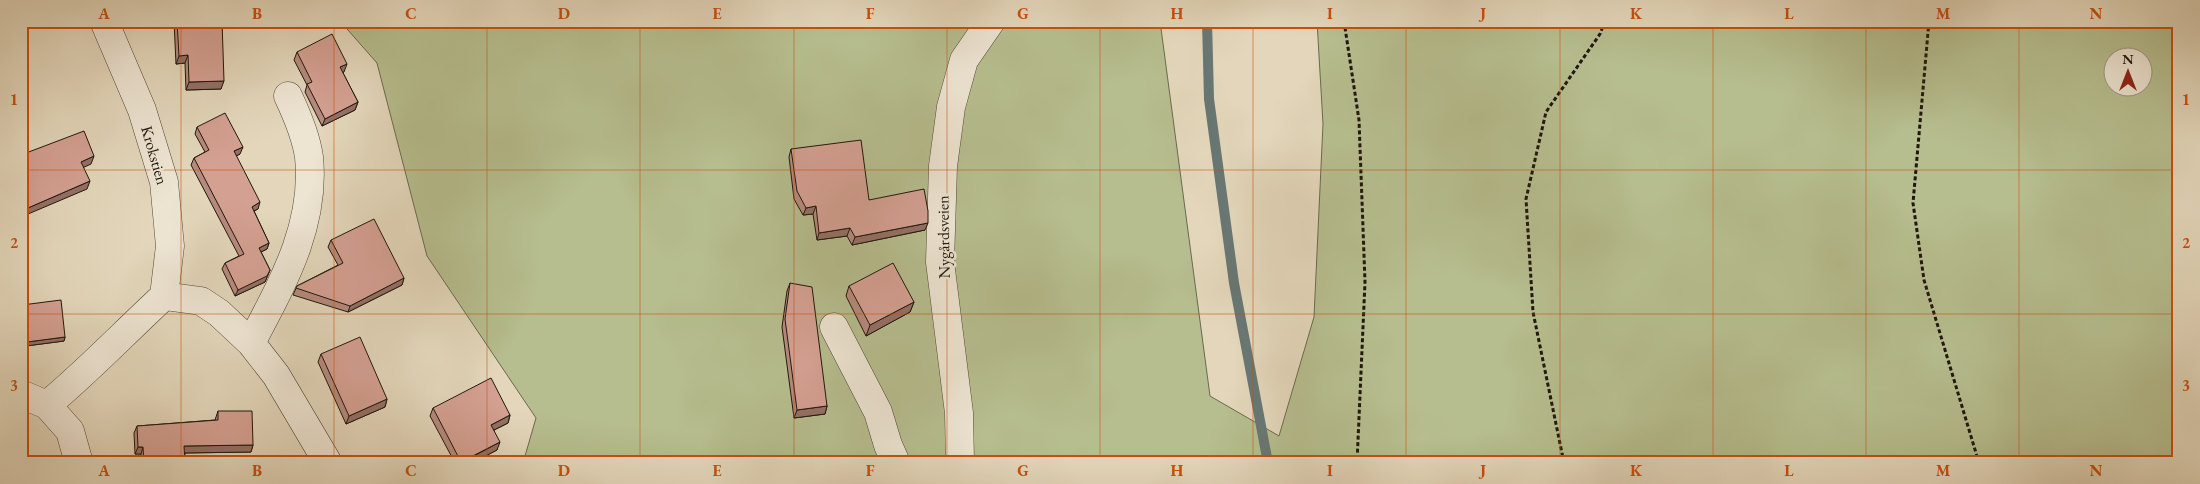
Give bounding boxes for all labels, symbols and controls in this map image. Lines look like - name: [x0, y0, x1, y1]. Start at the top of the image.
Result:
- text: A: [97, 3, 110, 24]
- text: B: [252, 3, 262, 24]
- text: C: [405, 3, 417, 24]
- text: D: [558, 3, 570, 24]
- text: E: [712, 3, 722, 24]
- text: F: [866, 3, 875, 24]
- text: G: [1017, 3, 1029, 24]
- text: H: [1171, 3, 1184, 24]
- text: I: [1327, 3, 1333, 24]
- text: J: [1478, 3, 1486, 24]
- text: K: [1630, 3, 1643, 24]
- text: L: [1784, 3, 1794, 24]
- text: M: [1936, 3, 1951, 24]
- text: N: [2090, 3, 2103, 24]
- north arrow: [2102, 48, 2152, 98]
- text: N: [2122, 50, 2134, 68]
- text: 1: [10, 89, 18, 110]
- text: 1: [2182, 89, 2190, 110]
- street label: Krokstien: [136, 123, 173, 188]
- street label: Nygårdsveien: [932, 195, 955, 279]
- text: 2: [10, 232, 19, 253]
- text: 2: [2182, 232, 2191, 253]
- text: 3: [10, 375, 18, 396]
- text: 3: [2182, 375, 2190, 396]
- text: A: [97, 460, 110, 481]
- text: B: [252, 460, 262, 481]
- text: C: [405, 460, 417, 481]
- text: D: [558, 460, 570, 481]
- text: E: [712, 460, 722, 481]
- text: F: [866, 460, 875, 481]
- text: G: [1017, 460, 1029, 481]
- text: H: [1171, 460, 1184, 481]
- text: I: [1327, 460, 1333, 481]
- text: J: [1478, 460, 1486, 481]
- text: K: [1630, 460, 1643, 481]
- text: L: [1784, 460, 1794, 481]
- text: M: [1936, 460, 1951, 481]
- text: N: [2090, 460, 2103, 481]

